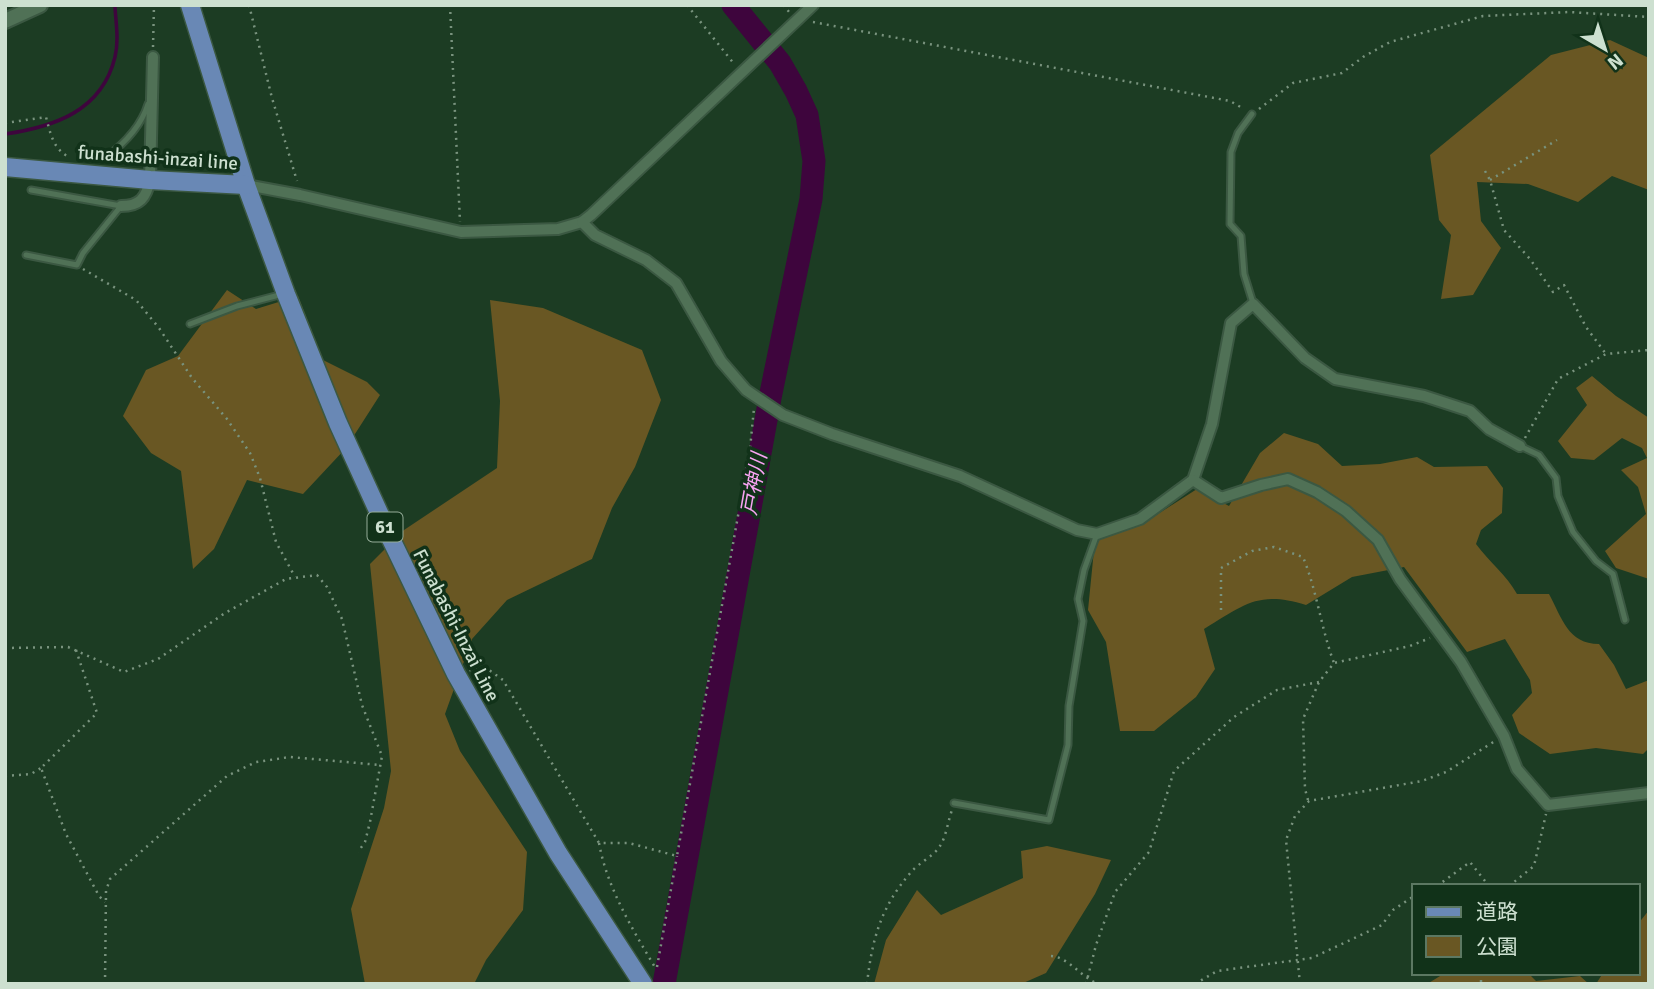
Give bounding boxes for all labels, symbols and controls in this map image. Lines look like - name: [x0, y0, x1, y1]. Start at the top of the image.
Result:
- north arrow: [1570, 14, 1640, 84]
- text: N: [1602, 48, 1628, 75]
- street label: funabashi-inzai line: [77, 140, 239, 176]
- water label: 戸神川: [736, 449, 773, 517]
- road number: 61: [368, 512, 402, 542]
- street label: Funabashi-Inzai Line: [407, 545, 505, 706]
- legend: [1412, 884, 1640, 975]
- text: 道路: [1476, 899, 1518, 925]
- text: 公園: [1476, 934, 1518, 960]

